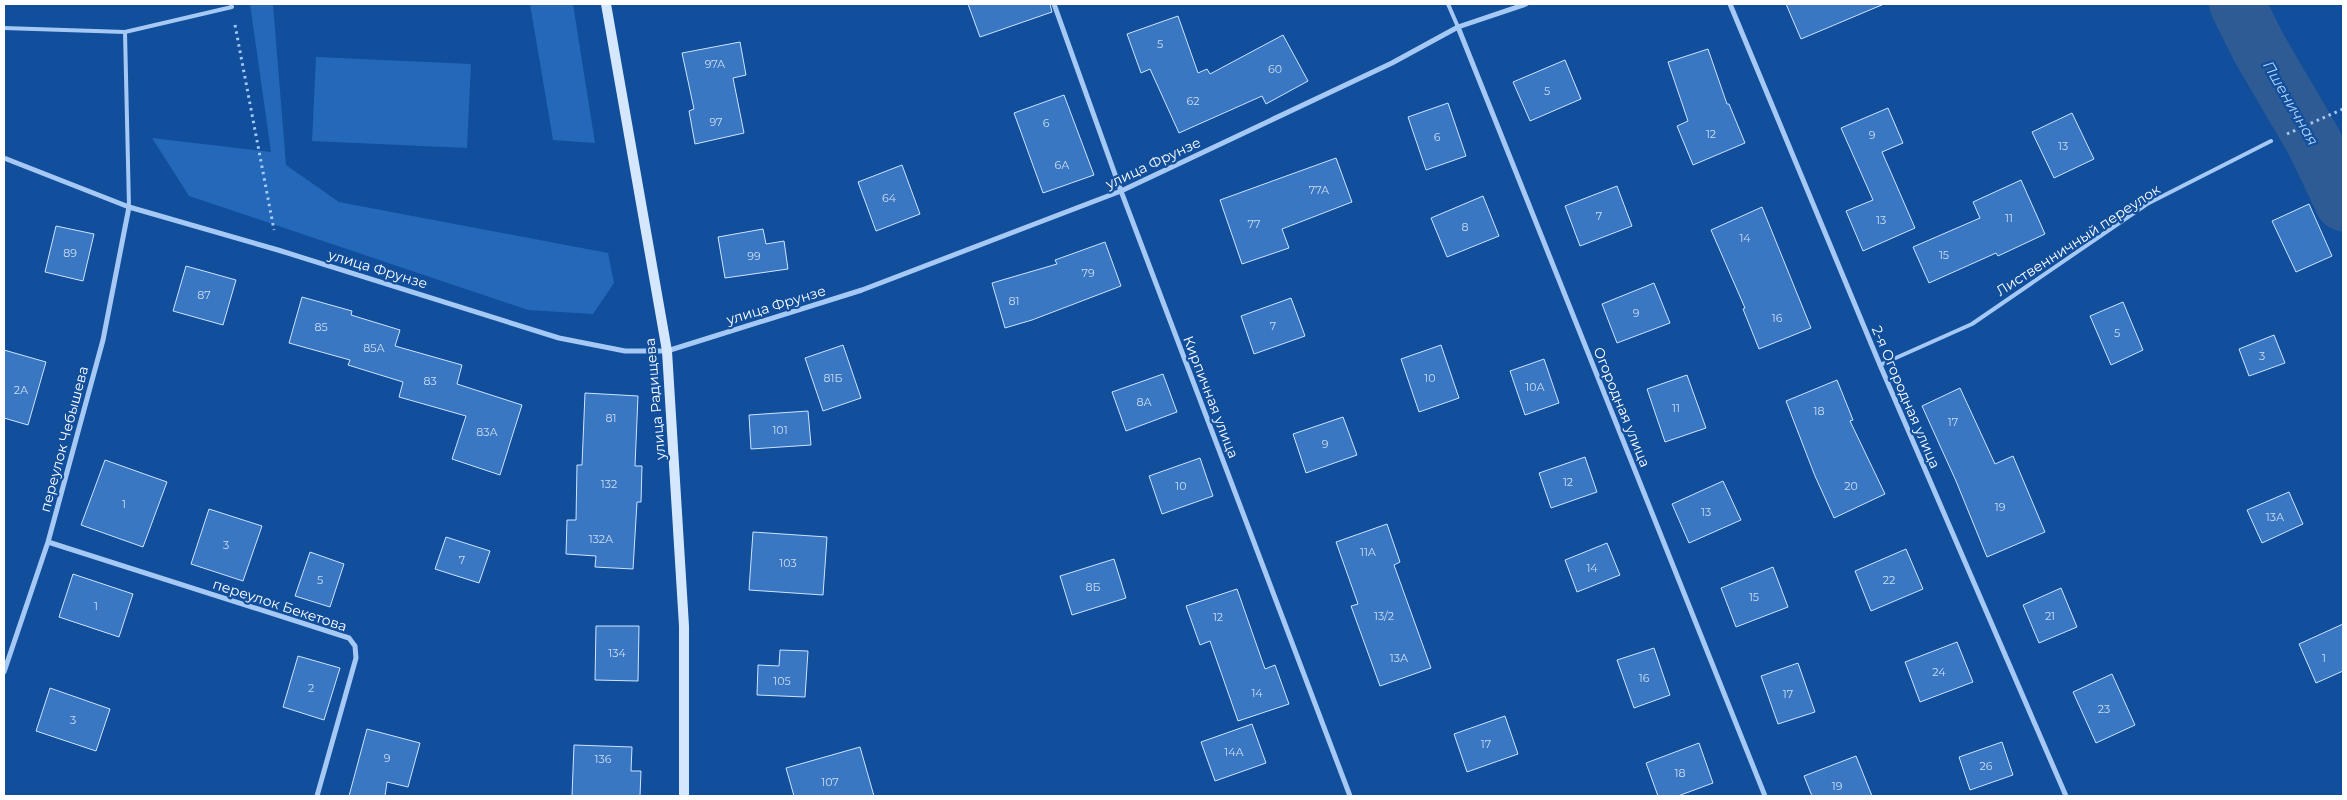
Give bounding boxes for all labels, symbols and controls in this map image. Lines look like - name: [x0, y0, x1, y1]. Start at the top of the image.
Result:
- house number: 5: [1157, 37, 1163, 51]
- house number: 97А: [705, 57, 726, 71]
- water label: Пшеничная: [2259, 57, 2323, 149]
- house number: 60: [1268, 62, 1282, 76]
- house number: 5: [1544, 84, 1550, 98]
- house number: 62: [1187, 94, 1199, 108]
- house number: 97: [709, 115, 723, 129]
- house number: 6: [1043, 116, 1050, 130]
- house number: 12: [1706, 127, 1716, 141]
- house number: 9: [1869, 128, 1876, 142]
- house number: 6: [1434, 130, 1441, 144]
- street label: улица Фрунзе: [1102, 133, 1203, 193]
- house number: 13: [2058, 139, 2068, 153]
- house number: 6А: [1055, 158, 1070, 172]
- street label: Лиственничный переулок: [1992, 180, 2164, 300]
- house number: 77А: [1309, 183, 1330, 197]
- house number: 64: [882, 191, 897, 205]
- house number: 7: [1596, 209, 1602, 223]
- house number: 11: [2005, 211, 2013, 225]
- house number: 13: [1876, 213, 1886, 227]
- house number: 77: [1248, 217, 1260, 231]
- house number: 8: [1461, 220, 1469, 234]
- house number: 14: [1739, 231, 1751, 245]
- street label: улица Фрунзе: [325, 245, 430, 293]
- house number: 89: [63, 246, 77, 260]
- house number: 15: [1939, 248, 1949, 262]
- house number: 99: [747, 249, 761, 263]
- house number: 79: [1081, 266, 1095, 280]
- street label: улица Фрунзе: [723, 281, 828, 329]
- house number: 87: [197, 288, 211, 302]
- house number: 81: [1009, 294, 1020, 308]
- house number: 9: [1633, 306, 1640, 320]
- house number: 16: [1772, 311, 1783, 325]
- house number: 7: [1270, 319, 1276, 333]
- house number: 85: [314, 320, 328, 334]
- street label: 2-я Огородная улица: [1868, 323, 1944, 471]
- house number: 5: [2114, 326, 2120, 340]
- street label: Кирпичная улица: [1179, 333, 1243, 461]
- street label: улица Радищева: [641, 337, 669, 462]
- house number: 85А: [363, 341, 386, 355]
- street label: Огородная улица: [1590, 344, 1654, 470]
- house number: 3: [2259, 349, 2265, 363]
- street label: переулок Чебышева: [36, 364, 92, 514]
- house number: 81Б: [824, 371, 842, 385]
- house number: 10: [1424, 371, 1436, 385]
- house number: 83: [423, 374, 437, 388]
- house number: 10А: [1525, 380, 1545, 394]
- house number: 2А: [14, 383, 29, 397]
- house number: 8А: [1136, 395, 1152, 409]
- house number: 11: [1672, 401, 1680, 415]
- house number: 18: [1814, 404, 1825, 418]
- house number: 81: [606, 411, 617, 425]
- house number: 17: [1948, 415, 1958, 429]
- house number: 101: [772, 423, 788, 437]
- house number: 83А: [476, 425, 499, 439]
- house number: 9: [1322, 437, 1329, 451]
- house number: 12: [1563, 475, 1573, 489]
- house number: 132: [601, 477, 617, 491]
- house number: 10: [1175, 479, 1187, 493]
- house number: 20: [1844, 479, 1858, 493]
- house number: 1: [122, 497, 126, 511]
- house number: 19: [1995, 500, 2006, 514]
- house number: 13: [1701, 505, 1711, 519]
- house number: 13А: [2266, 510, 2285, 524]
- house number: 132А: [589, 532, 614, 546]
- house number: 3: [223, 538, 229, 552]
- house number: 11А: [1360, 545, 1377, 559]
- house number: 7: [459, 553, 465, 567]
- house number: 103: [779, 556, 797, 570]
- house number: 14: [1586, 561, 1598, 575]
- house number: 5: [317, 573, 323, 587]
- house number: 22: [1883, 573, 1895, 587]
- street label: переулок Бекетова: [211, 575, 349, 635]
- house number: 8Б: [1085, 580, 1101, 594]
- house number: 15: [1749, 590, 1759, 604]
- house number: 1: [94, 599, 98, 613]
- house number: 13/2: [1374, 609, 1394, 623]
- house number: 21: [2045, 609, 2055, 623]
- house number: 12: [1213, 610, 1223, 624]
- house number: 134: [608, 646, 626, 660]
- house number: 13А: [1390, 651, 1409, 665]
- house number: 1: [2322, 651, 2326, 665]
- house number: 24: [1932, 665, 1946, 679]
- house number: 16: [1639, 671, 1650, 685]
- house number: 105: [773, 674, 791, 688]
- house number: 2: [308, 681, 314, 695]
- house number: 14: [1251, 686, 1263, 700]
- house number: 17: [1783, 687, 1793, 701]
- house number: 23: [2098, 702, 2110, 716]
- house number: 3: [70, 713, 76, 727]
- house number: 17: [1481, 737, 1491, 751]
- house number: 14А: [1224, 745, 1245, 759]
- house number: 9: [384, 751, 391, 765]
- house number: 136: [595, 752, 612, 766]
- house number: 26: [1980, 759, 1993, 773]
- house number: 18: [1675, 766, 1686, 780]
- house number: 107: [821, 775, 839, 789]
- house number: 19: [1832, 779, 1843, 793]

